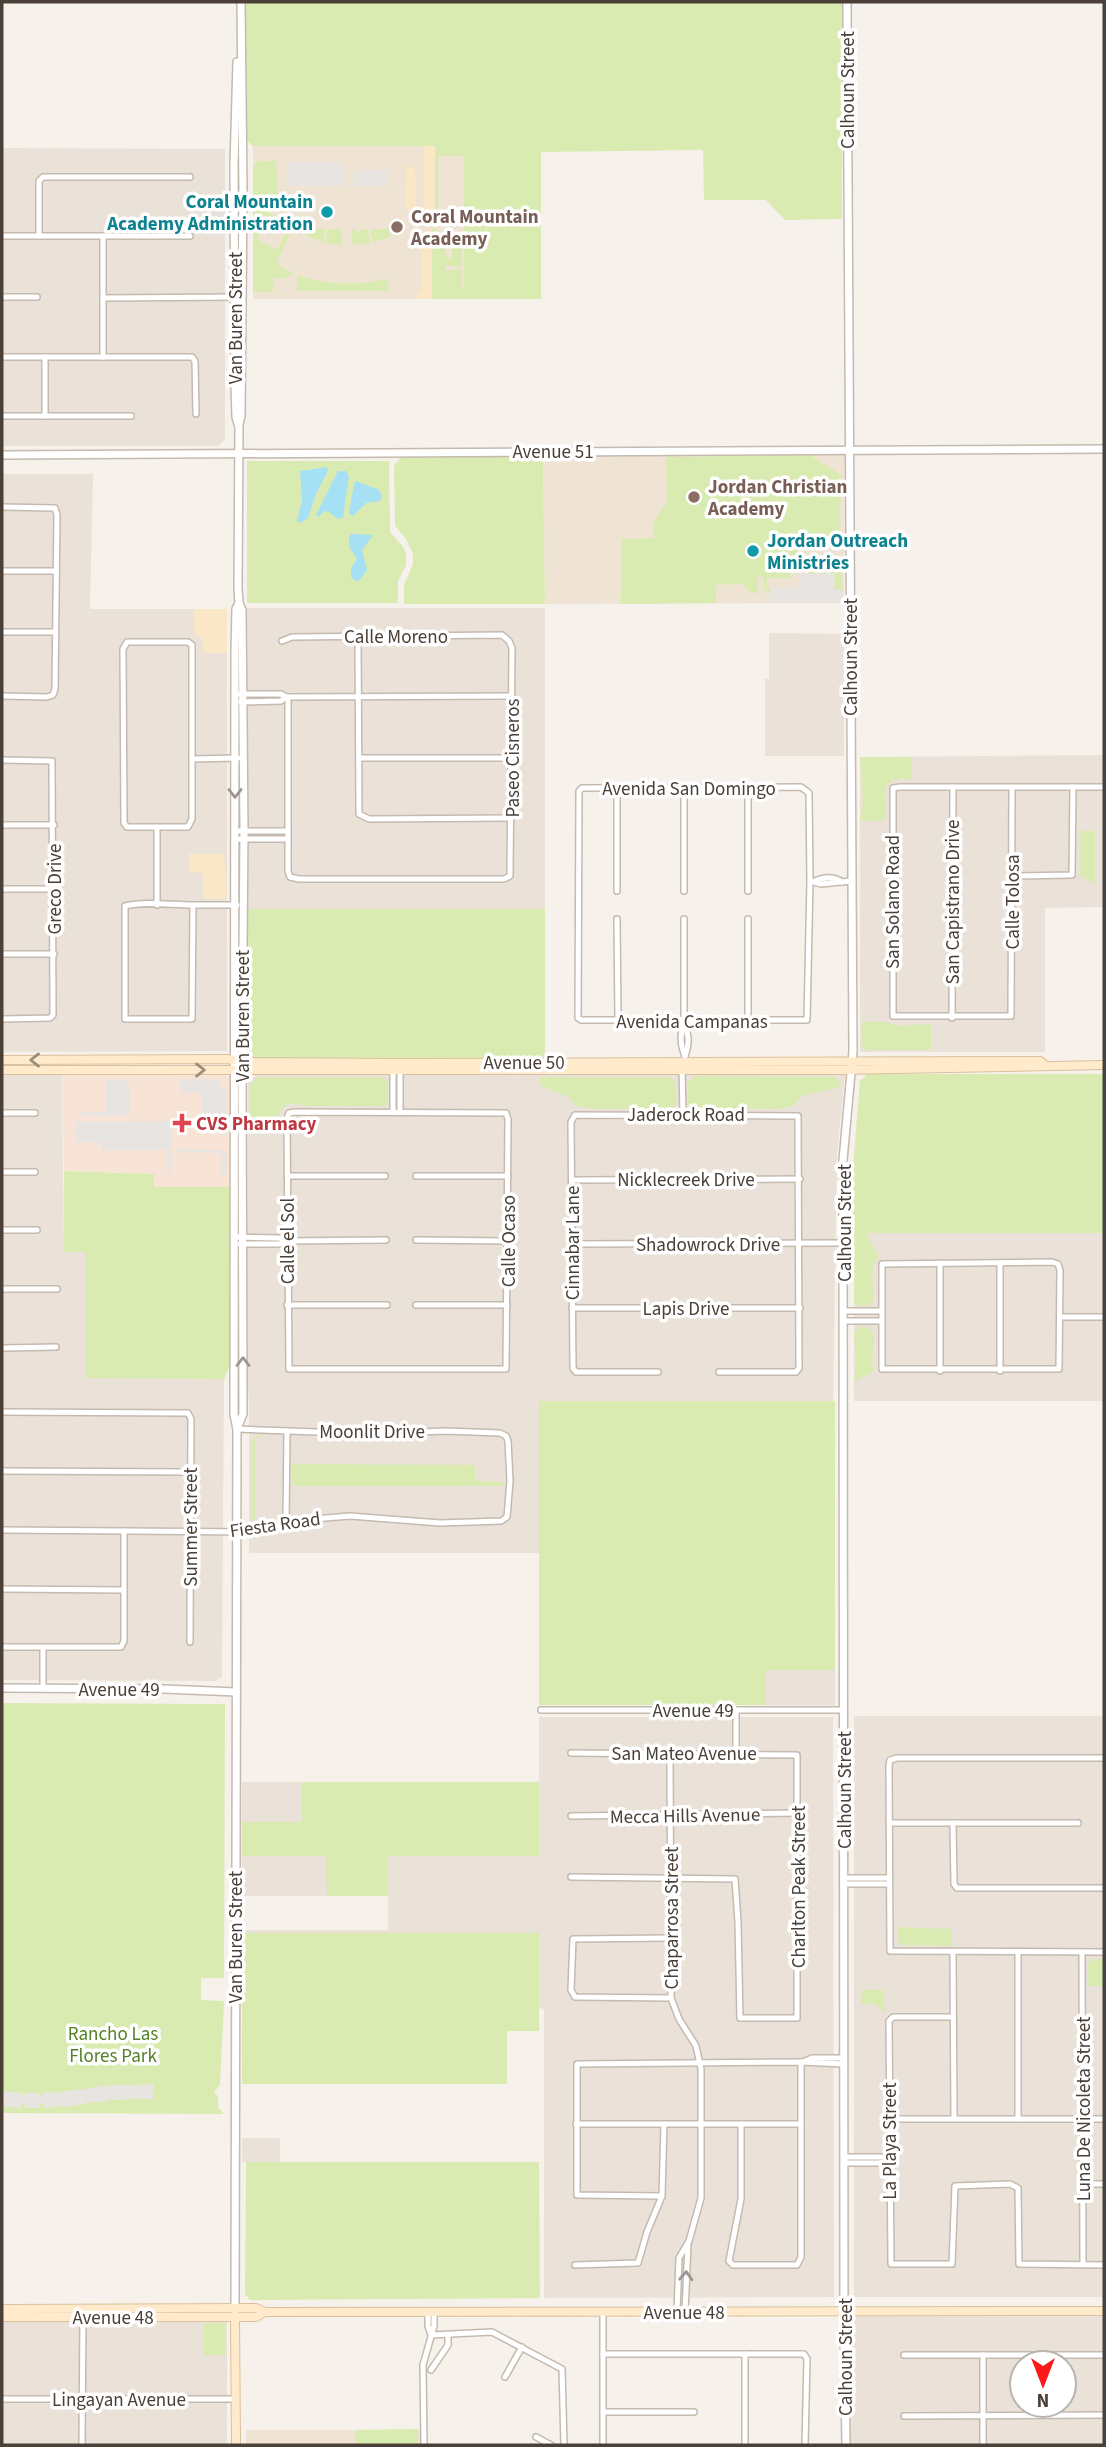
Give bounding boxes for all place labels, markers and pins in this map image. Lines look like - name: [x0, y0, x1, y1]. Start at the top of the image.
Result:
- place label: Coral Mountain Academy Administration: [106, 189, 313, 238]
- marker: Coral Mountain Academy Administration: [319, 204, 335, 220]
- place label: Coral Mountain Academy: [410, 204, 539, 253]
- marker: Coral Mountain Academy: [389, 219, 405, 235]
- place label: Jordan Christian Academy: [707, 474, 847, 523]
- marker: Jordan Christian Academy: [686, 489, 702, 505]
- place label: Jordan Outreach Ministries: [767, 528, 908, 577]
- marker: Jordan Outreach Ministries: [745, 543, 761, 559]
- place label: CVS Pharmacy: [196, 1111, 317, 1138]
- marker: CVS Pharmacy: [174, 1115, 190, 1131]

